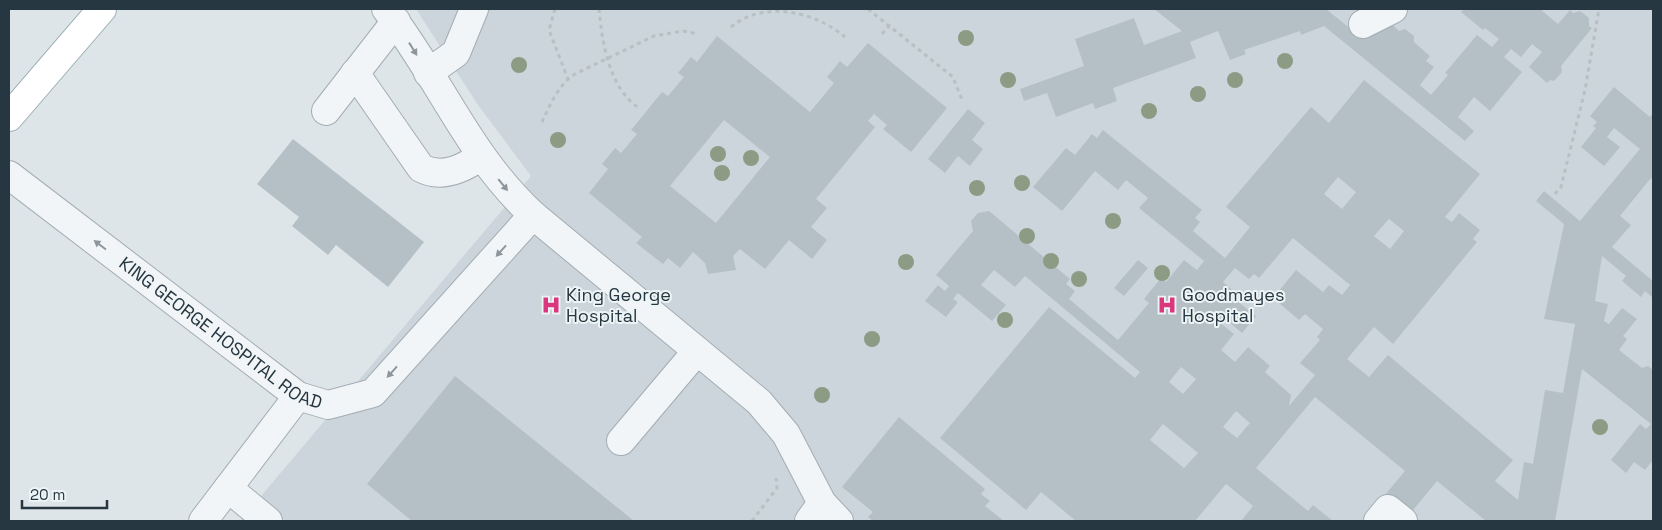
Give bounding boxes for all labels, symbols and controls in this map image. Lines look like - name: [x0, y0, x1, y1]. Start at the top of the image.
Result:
- one-way arrow: [409, 43, 418, 56]
- one-way arrow: [497, 178, 508, 191]
- one-way arrow: [94, 239, 107, 250]
- one-way arrow: [495, 245, 507, 257]
- street label: KING GEORGE HOSPITAL ROAD: [115, 251, 325, 414]
- place label: King George Hospital: [566, 283, 671, 327]
- place label: Goodmayes Hospital: [1182, 283, 1284, 327]
- hospital icon: King George Hospital: [540, 294, 562, 316]
- hospital icon: Goodmayes Hospital: [1156, 294, 1178, 316]
- one-way arrow: [386, 365, 398, 377]
- scale bar: [22, 478, 108, 510]
- text: 20 m: [30, 485, 65, 504]

